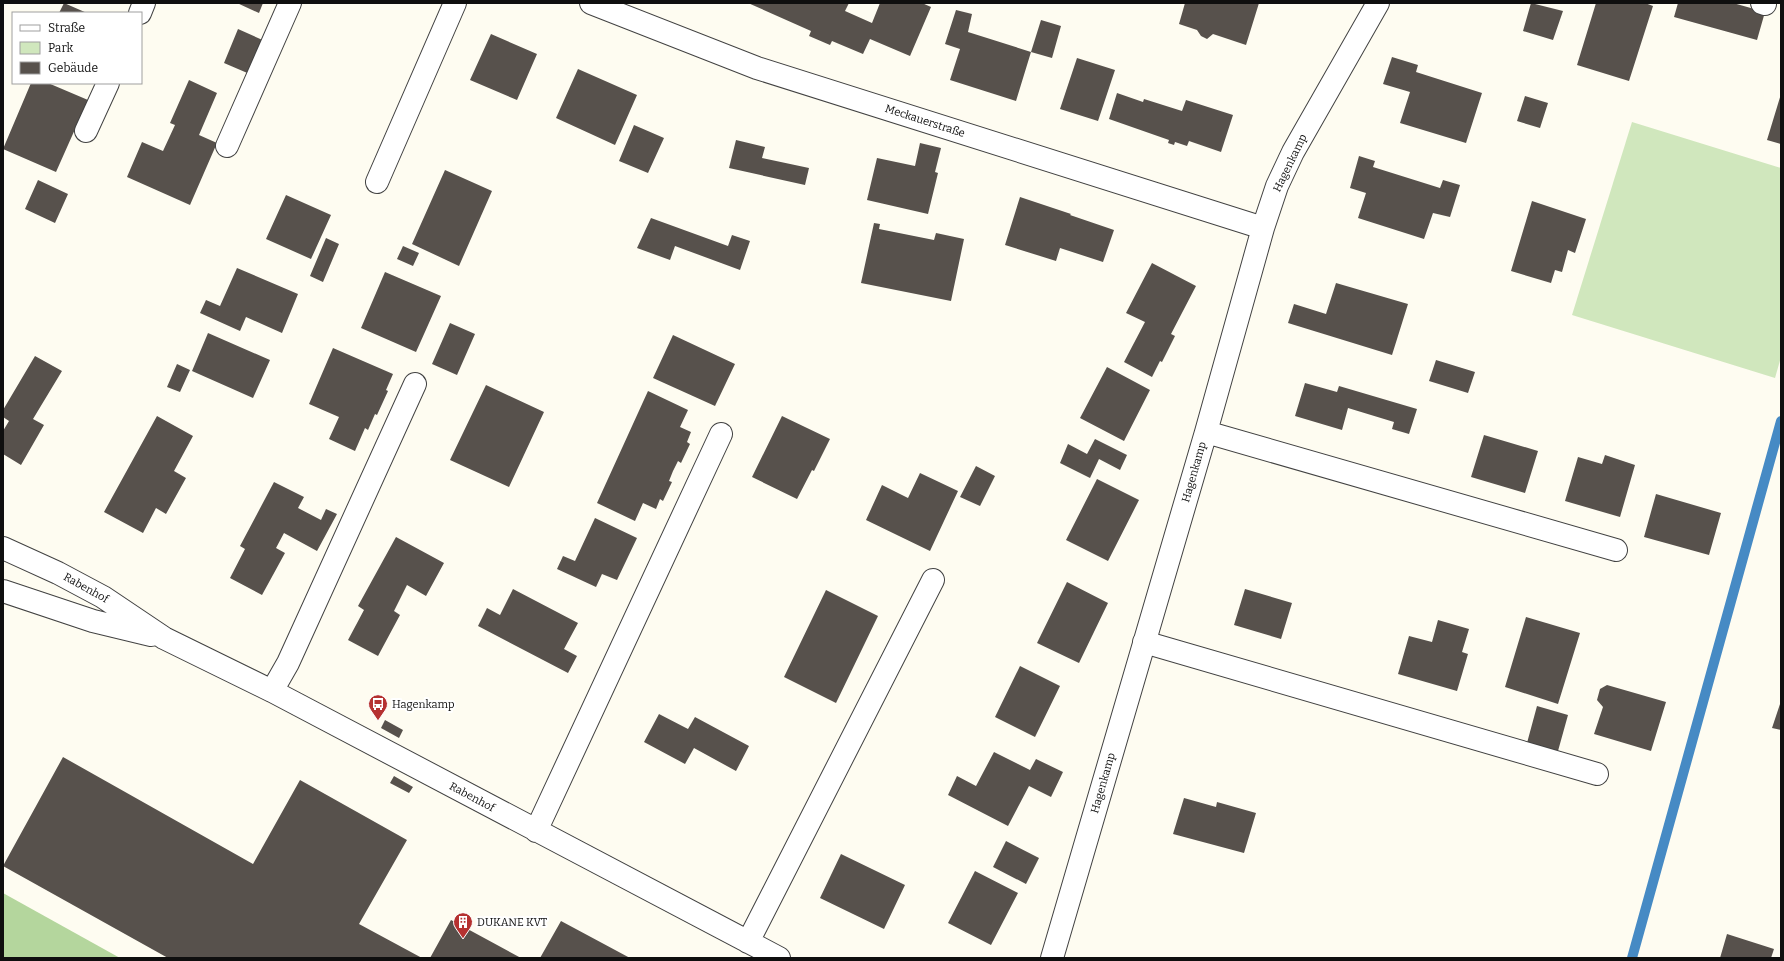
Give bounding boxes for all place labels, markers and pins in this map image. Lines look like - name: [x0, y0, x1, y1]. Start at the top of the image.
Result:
- bus stop icon: Hagenkamp: [367, 693, 389, 721]
- place label: Hagenkamp: [392, 698, 455, 711]
- building icon: DUKANE KVT: [452, 911, 474, 939]
- place label: DUKANE KVT: [477, 916, 548, 929]

